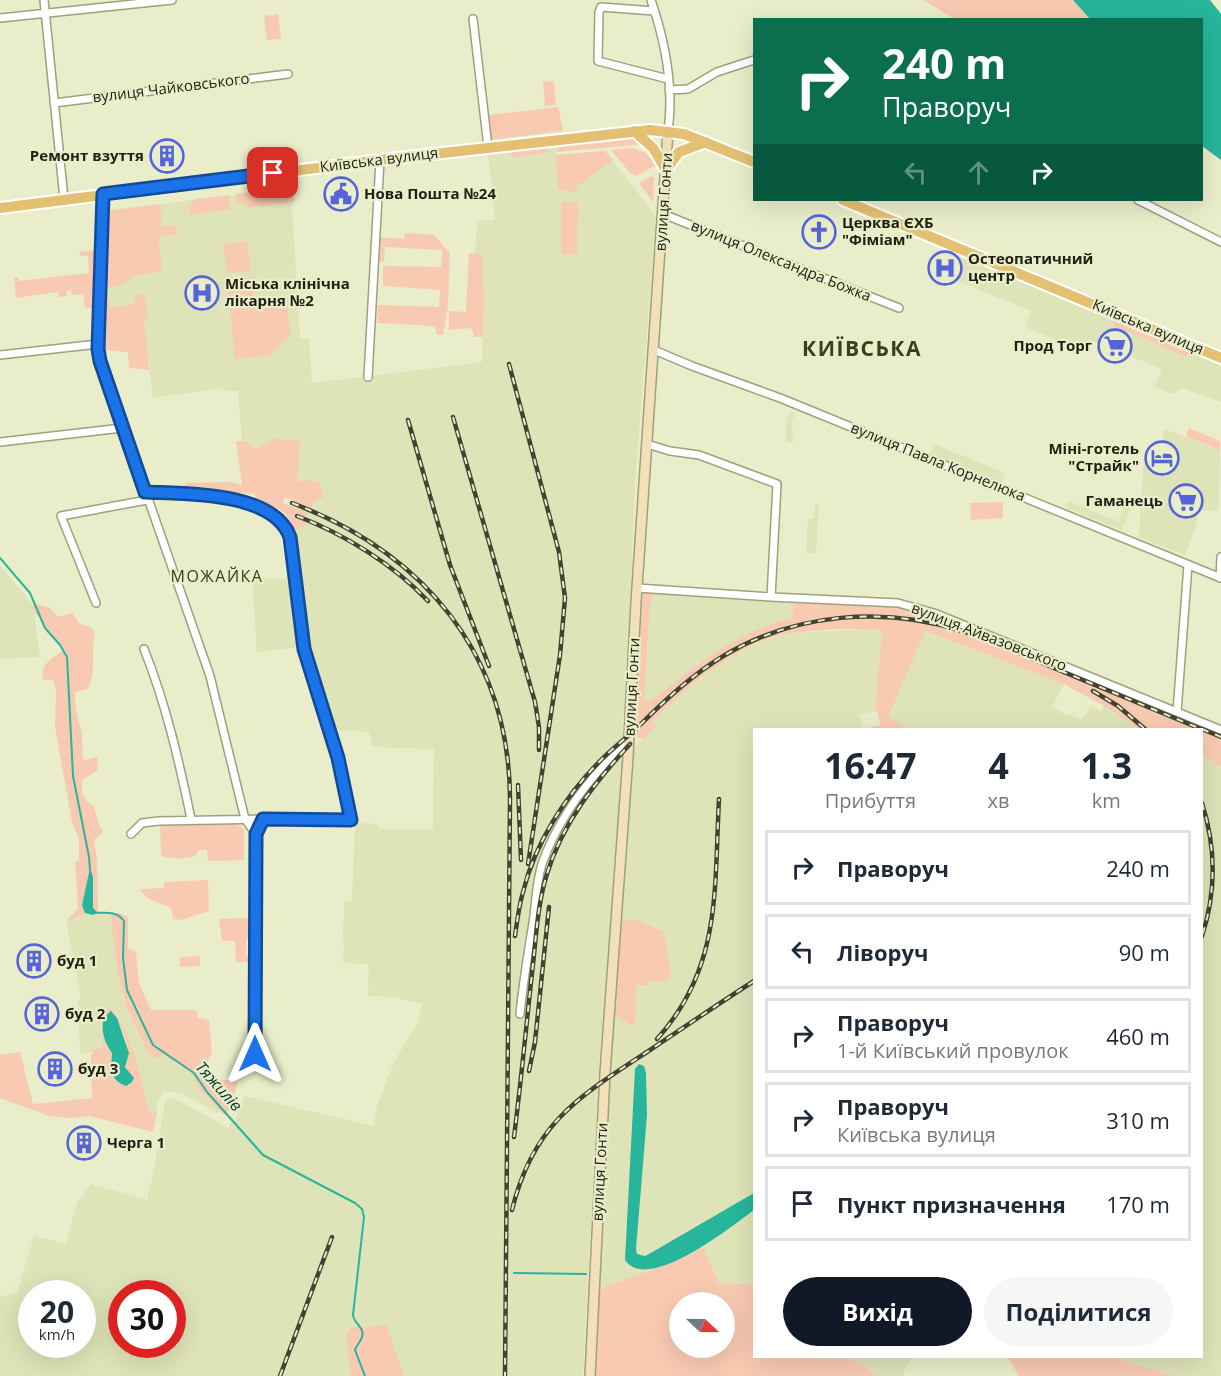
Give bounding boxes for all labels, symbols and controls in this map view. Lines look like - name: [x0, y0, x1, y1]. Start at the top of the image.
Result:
- text: 240 m: [882, 34, 1006, 91]
- icon: right: [783, 42, 861, 120]
- street label: вулиця Чайковського: [91, 67, 250, 107]
- text: Праворуч: [882, 88, 1011, 125]
- building icon: Ремонт взуття: [149, 138, 185, 174]
- street label: Київська вулиця: [319, 142, 439, 176]
- place label: Ремонт взуття: [30, 145, 144, 165]
- pin: [247, 147, 298, 198]
- street label: вулиця Гонти: [650, 152, 676, 252]
- icon: arrive: [256, 156, 289, 189]
- icon: left: [899, 156, 932, 189]
- icon: ahead: [962, 156, 995, 189]
- icon: right: [1025, 156, 1058, 189]
- public building icon: Нова Пошта №24: [323, 176, 359, 212]
- place label: Нова Пошта №24: [364, 183, 496, 203]
- place label: Церква ЄХБ "Фіміам": [842, 212, 933, 249]
- church icon: Церква ЄХБ "Фіміам": [801, 214, 837, 250]
- street label: вулиця Олександра Божка: [688, 215, 874, 305]
- place label: Остеопатичний центр: [968, 248, 1093, 285]
- hospital icon: Остеопатичний центр: [927, 250, 963, 286]
- place label: Міська клінічна лікарня №2: [225, 273, 350, 310]
- hospital icon: Міська клінічна лікарня №2: [184, 275, 220, 311]
- street label: Київська вулиця: [1090, 294, 1207, 359]
- supermarket icon: Прод Торг: [1097, 328, 1133, 364]
- district label: КИЇВСЬКА: [802, 334, 922, 362]
- place label: Прод Торг: [1014, 335, 1092, 355]
- street label: вулиця Павла Корнелюка: [848, 417, 1029, 505]
- place label: Міні-готель "Страйк": [1048, 438, 1139, 475]
- hotel icon: Міні-готель "Страйк": [1144, 440, 1180, 476]
- supermarket icon: Гаманець: [1168, 483, 1204, 519]
- place label: Гаманець: [1085, 490, 1163, 510]
- district label: МОЖАЙКА: [171, 565, 263, 587]
- street label: вулиця Айвазовського: [909, 597, 1070, 675]
- street label: вулиця Гонти: [618, 637, 644, 737]
- text: 16:47: [824, 741, 917, 790]
- text: 4: [988, 741, 1009, 790]
- text: 1.3: [1081, 741, 1132, 790]
- text: Прибуття: [825, 787, 916, 814]
- text: хв: [988, 787, 1010, 814]
- text: km: [1092, 787, 1121, 814]
- icon: right: [786, 851, 819, 884]
- text: Праворуч: [837, 853, 949, 883]
- text: 240 m: [1106, 853, 1170, 883]
- icon: left: [786, 935, 819, 968]
- text: Ліворуч: [837, 937, 928, 967]
- text: 90 m: [1119, 937, 1170, 967]
- building icon: буд 1: [16, 943, 52, 979]
- place label: буд 1: [57, 950, 97, 970]
- building icon: буд 2: [24, 996, 60, 1032]
- place label: буд 2: [65, 1003, 106, 1023]
- text: Праворуч: [837, 1007, 949, 1037]
- icon: right: [786, 1019, 819, 1052]
- text: 460 m: [1106, 1021, 1170, 1051]
- position arrow: [223, 1022, 287, 1086]
- text: 1-й Київський провулок: [837, 1037, 1069, 1064]
- building icon: буд 3: [37, 1051, 73, 1087]
- water label: Тяжилів: [191, 1056, 248, 1116]
- place label: буд 3: [78, 1058, 118, 1078]
- text: Праворуч: [837, 1091, 949, 1121]
- icon: right: [786, 1103, 819, 1136]
- text: 310 m: [1106, 1105, 1170, 1135]
- text: Київська вулиця: [837, 1121, 996, 1148]
- street label: вулиця Гонти: [586, 1122, 612, 1222]
- building icon: Черга 1: [66, 1125, 102, 1161]
- place label: Черга 1: [107, 1132, 165, 1152]
- icon: arrive: [786, 1187, 819, 1220]
- text: Пункт призначення: [837, 1189, 1066, 1219]
- text: 170 m: [1106, 1189, 1170, 1219]
- button: Вихід: [783, 1277, 972, 1346]
- button: Поділитися: [984, 1277, 1173, 1346]
- speed limit sign: 30: [108, 1280, 186, 1358]
- text: 20: [40, 1291, 74, 1332]
- north arrow: [669, 1292, 735, 1358]
- map controls: [669, 1292, 735, 1358]
- text: km/h: [39, 1324, 75, 1344]

